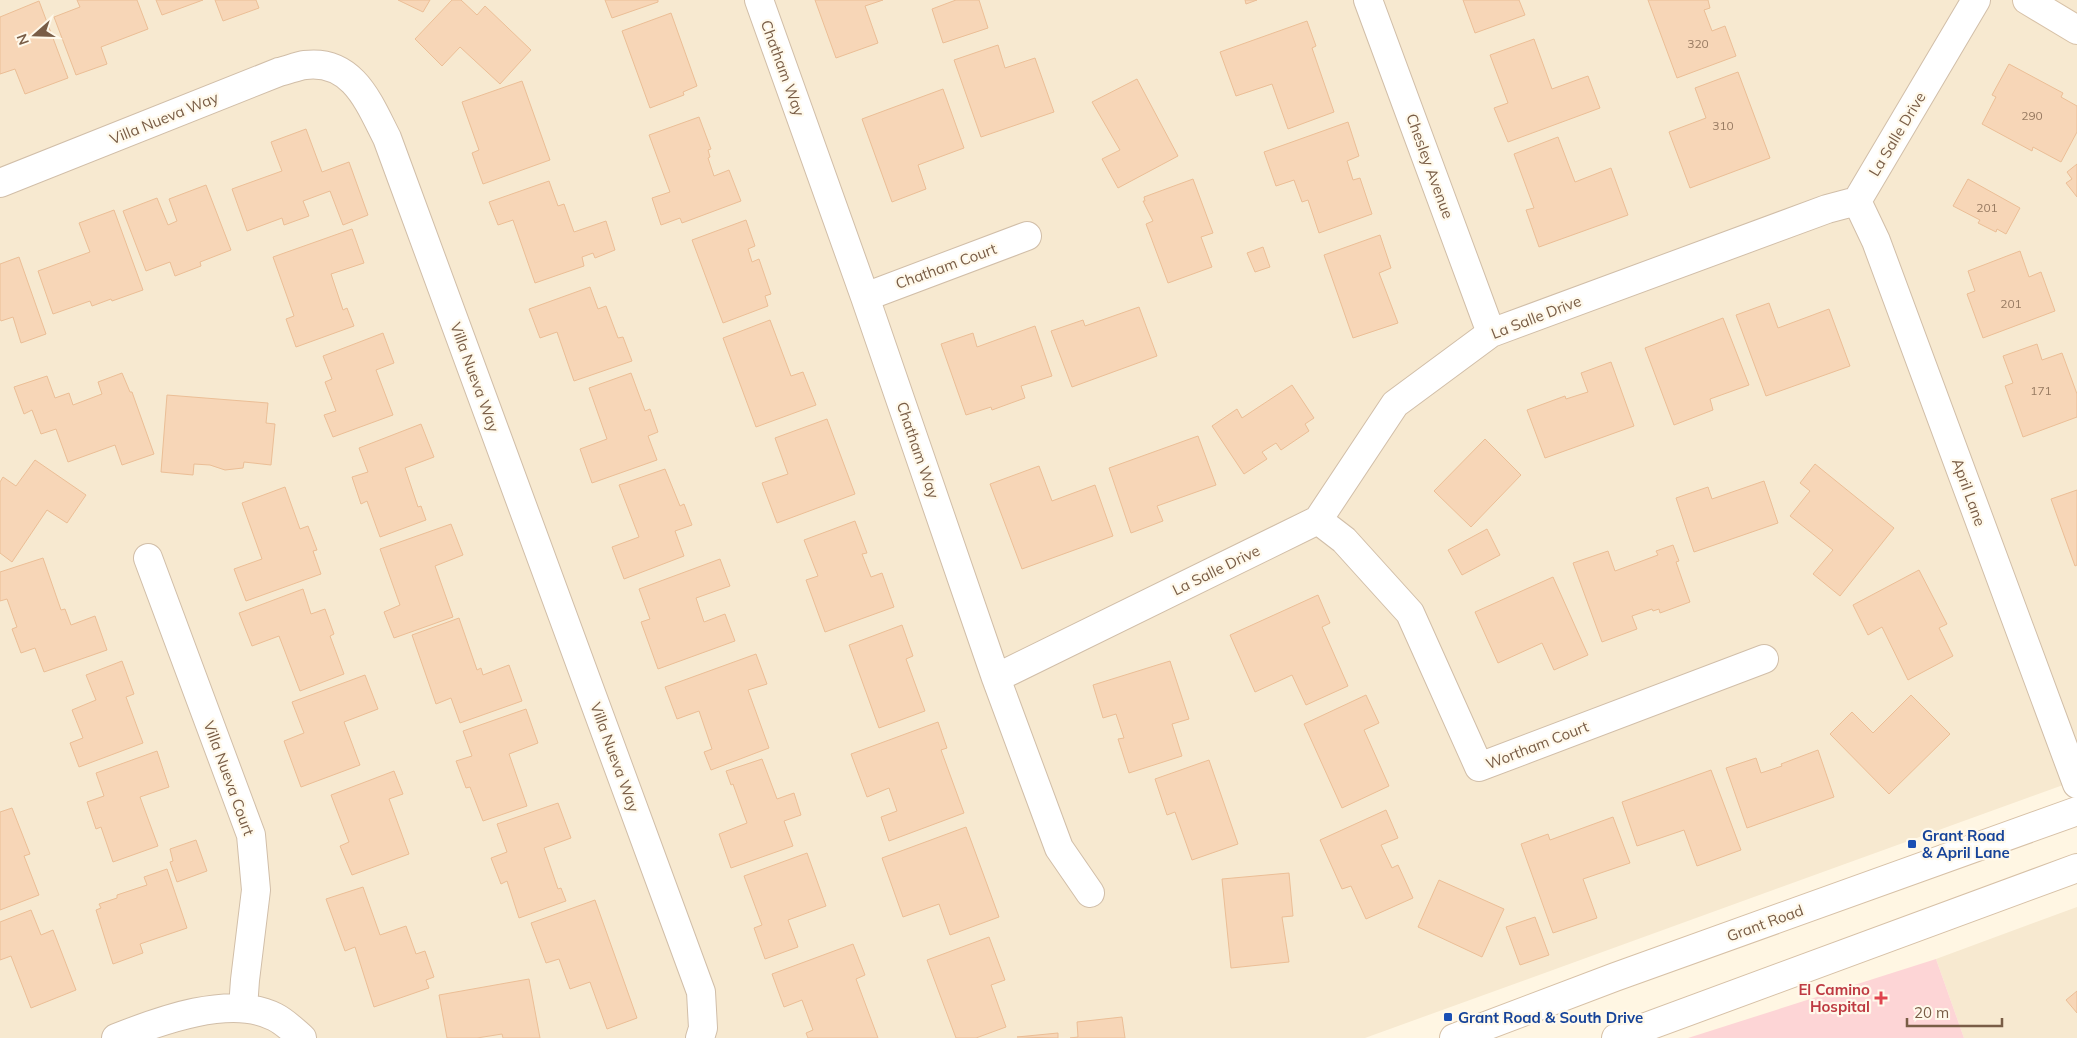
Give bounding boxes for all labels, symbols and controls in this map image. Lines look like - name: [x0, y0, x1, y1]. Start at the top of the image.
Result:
- north arrow: [10, 10, 60, 60]
- street label: Chatham Way: [757, 17, 809, 119]
- text: N: [13, 31, 33, 47]
- house number: 320: [1687, 36, 1709, 51]
- street label: Villa Nueva Way: [107, 88, 221, 148]
- street label: La Salle Drive: [1864, 88, 1930, 180]
- house number: 290: [2021, 108, 2043, 123]
- street label: Chesley Avenue: [1402, 111, 1458, 221]
- house number: 310: [1712, 118, 1734, 133]
- house number: 201: [1976, 200, 1998, 215]
- street label: Chatham Court: [893, 239, 999, 293]
- street label: La Salle Drive: [1488, 291, 1584, 343]
- house number: 201: [2000, 296, 2022, 311]
- street label: Villa Nueva Way: [446, 319, 504, 435]
- house number: 171: [2030, 383, 2052, 398]
- street label: Chatham Way: [893, 399, 943, 501]
- street label: April Lane: [1948, 456, 1990, 528]
- street label: La Salle Drive: [1169, 541, 1263, 599]
- street label: Villa Nueva Way: [586, 699, 644, 815]
- street label: Wortham Court: [1483, 717, 1591, 773]
- street label: Villa Nueva Court: [199, 718, 259, 838]
- place label: Grant Road & April Lane: [1922, 826, 2010, 862]
- marker: Grant Road & April Lane: [1906, 838, 1918, 850]
- street label: Grant Road: [1724, 900, 1806, 946]
- place label: El Camino Hospital: [1798, 980, 1870, 1016]
- marker: El Camino Hospital: [1874, 991, 1888, 1005]
- scale bar: [1907, 996, 2002, 1028]
- text: 20 m: [1914, 1003, 1949, 1022]
- place label: Grant Road & South Drive: [1458, 1008, 1643, 1027]
- marker: Grant Road & South Drive: [1442, 1011, 1454, 1023]

